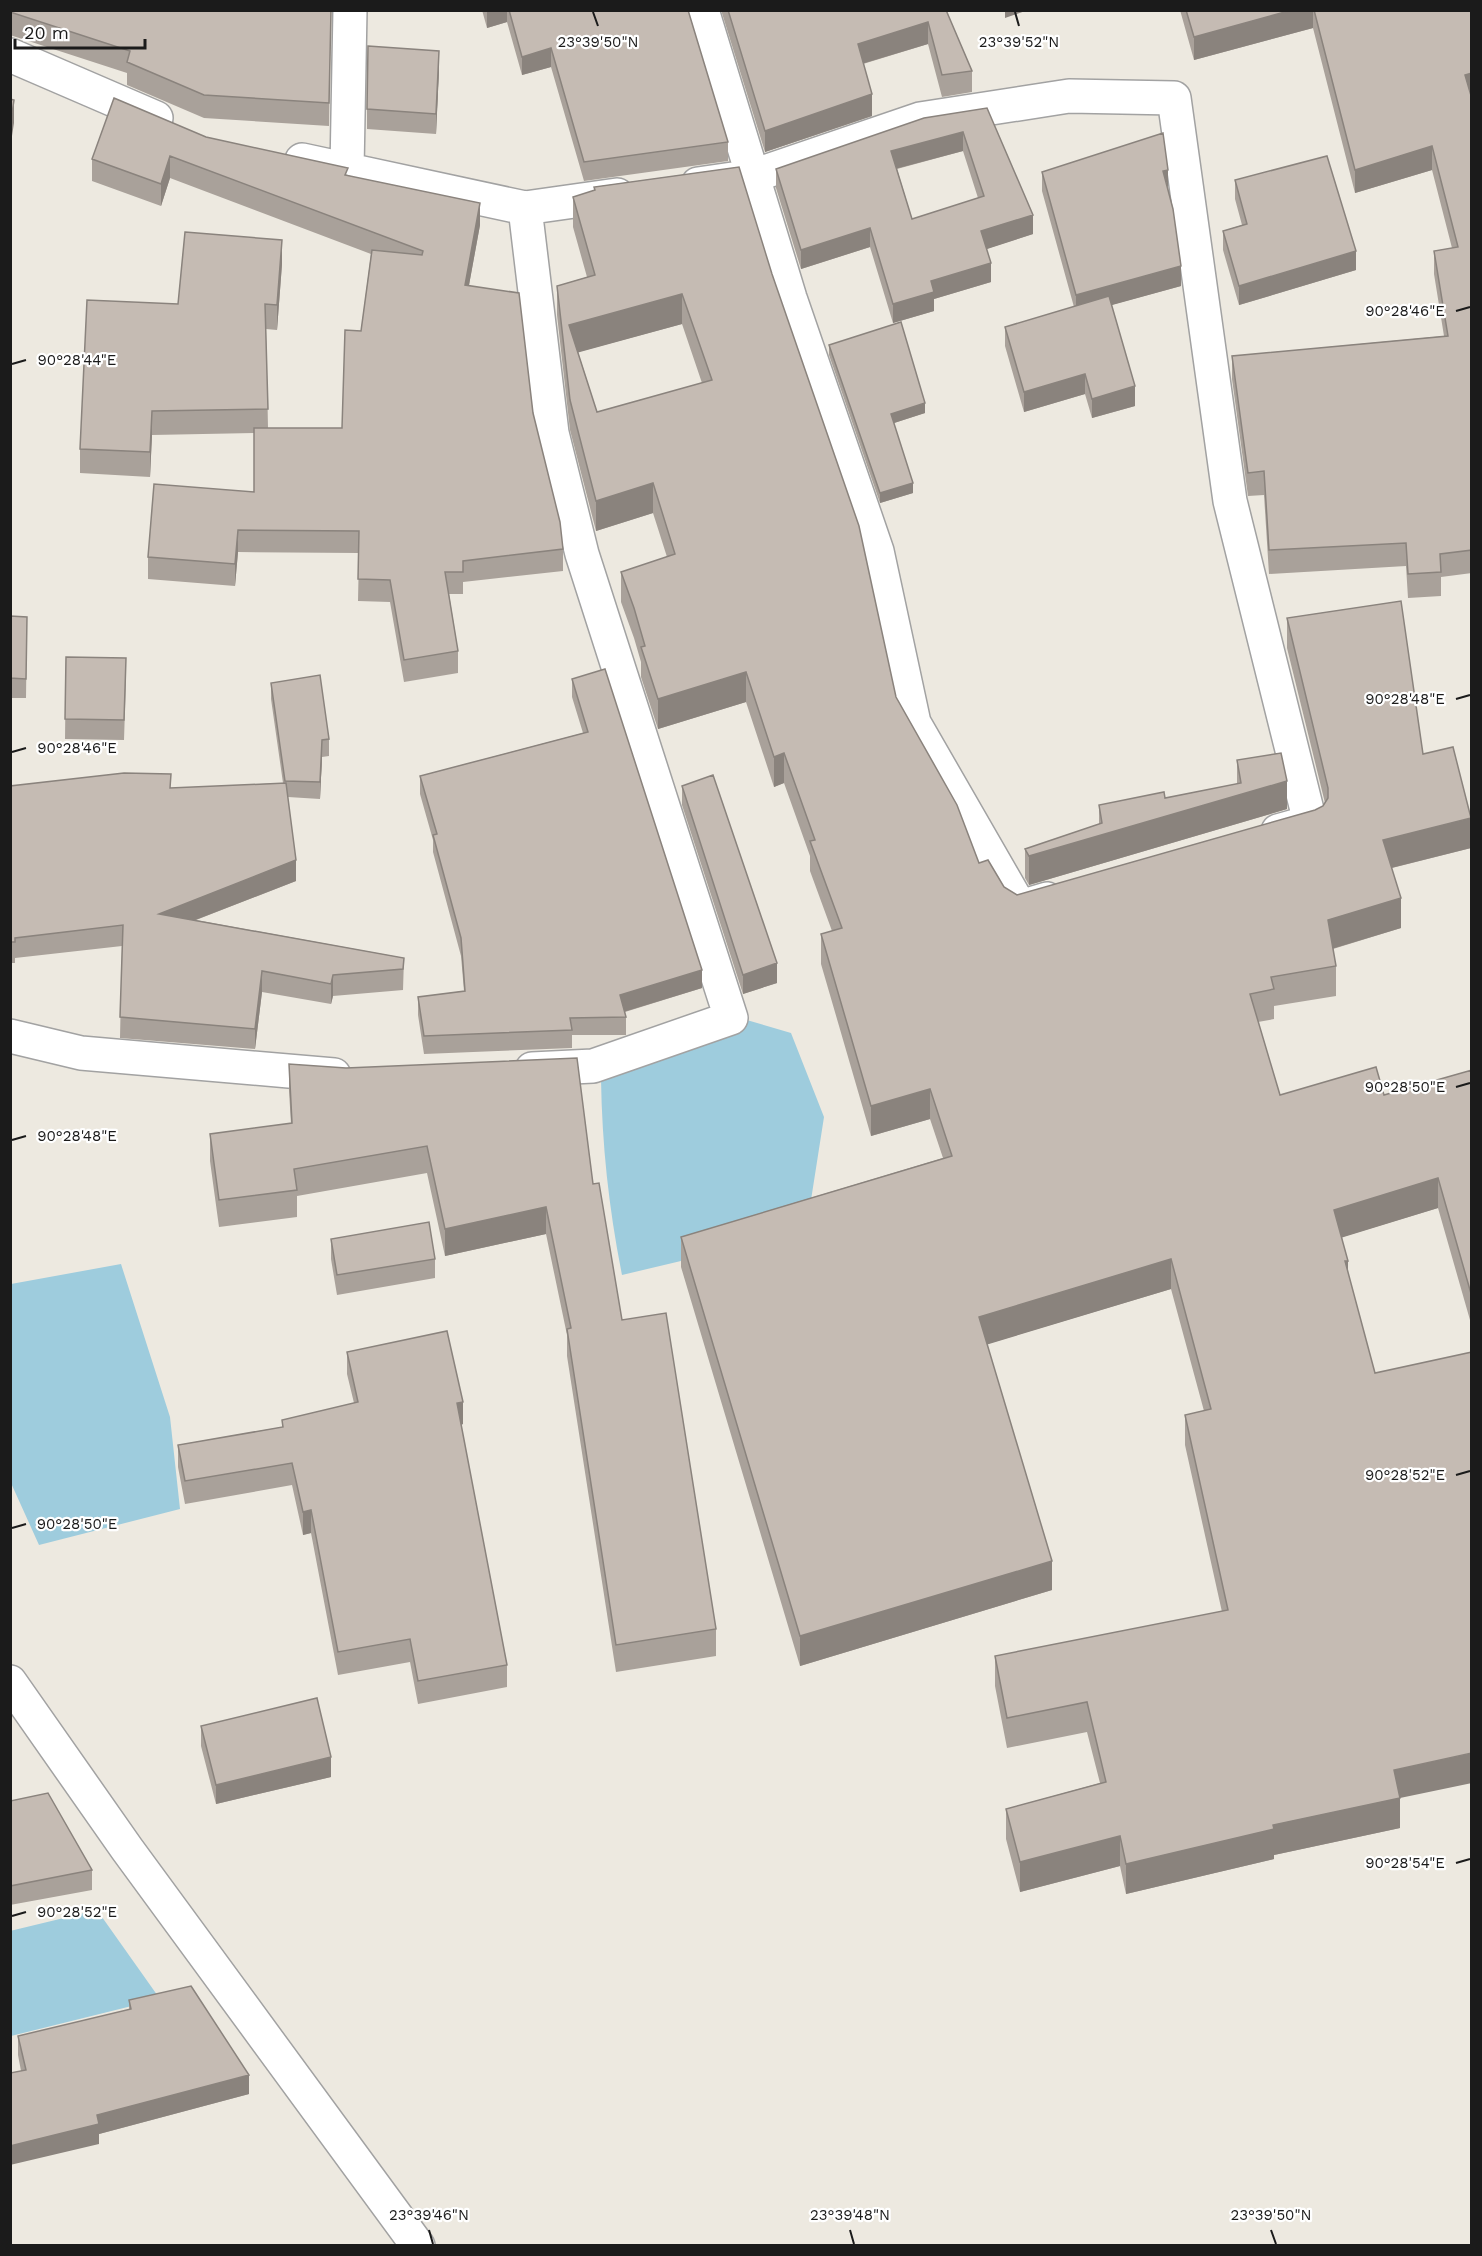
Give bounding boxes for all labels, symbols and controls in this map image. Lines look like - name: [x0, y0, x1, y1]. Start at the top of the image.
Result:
- scale bar: [15, 12, 146, 50]
- text: 20 m: [24, 22, 69, 43]
- text: 23°39'50"N: [557, 33, 639, 51]
- text: 23°39'52"N: [979, 33, 1059, 51]
- text: 90°28'46"E: [1365, 302, 1445, 320]
- text: 90°28'44"E: [38, 351, 116, 369]
- text: 90°28'48"E: [1365, 690, 1445, 708]
- text: 90°28'46"E: [37, 739, 117, 757]
- text: 90°28'50"E: [1365, 1078, 1445, 1096]
- text: 90°28'48"E: [37, 1127, 117, 1145]
- text: 90°28'52"E: [1365, 1466, 1445, 1484]
- text: 90°28'50"E: [37, 1515, 117, 1533]
- text: 90°28'54"E: [1365, 1854, 1445, 1872]
- text: 90°28'52"E: [37, 1903, 117, 1921]
- text: 23°39'46"N: [389, 2206, 469, 2224]
- text: 23°39'48"N: [810, 2206, 890, 2224]
- text: 23°39'50"N: [1230, 2206, 1312, 2224]

